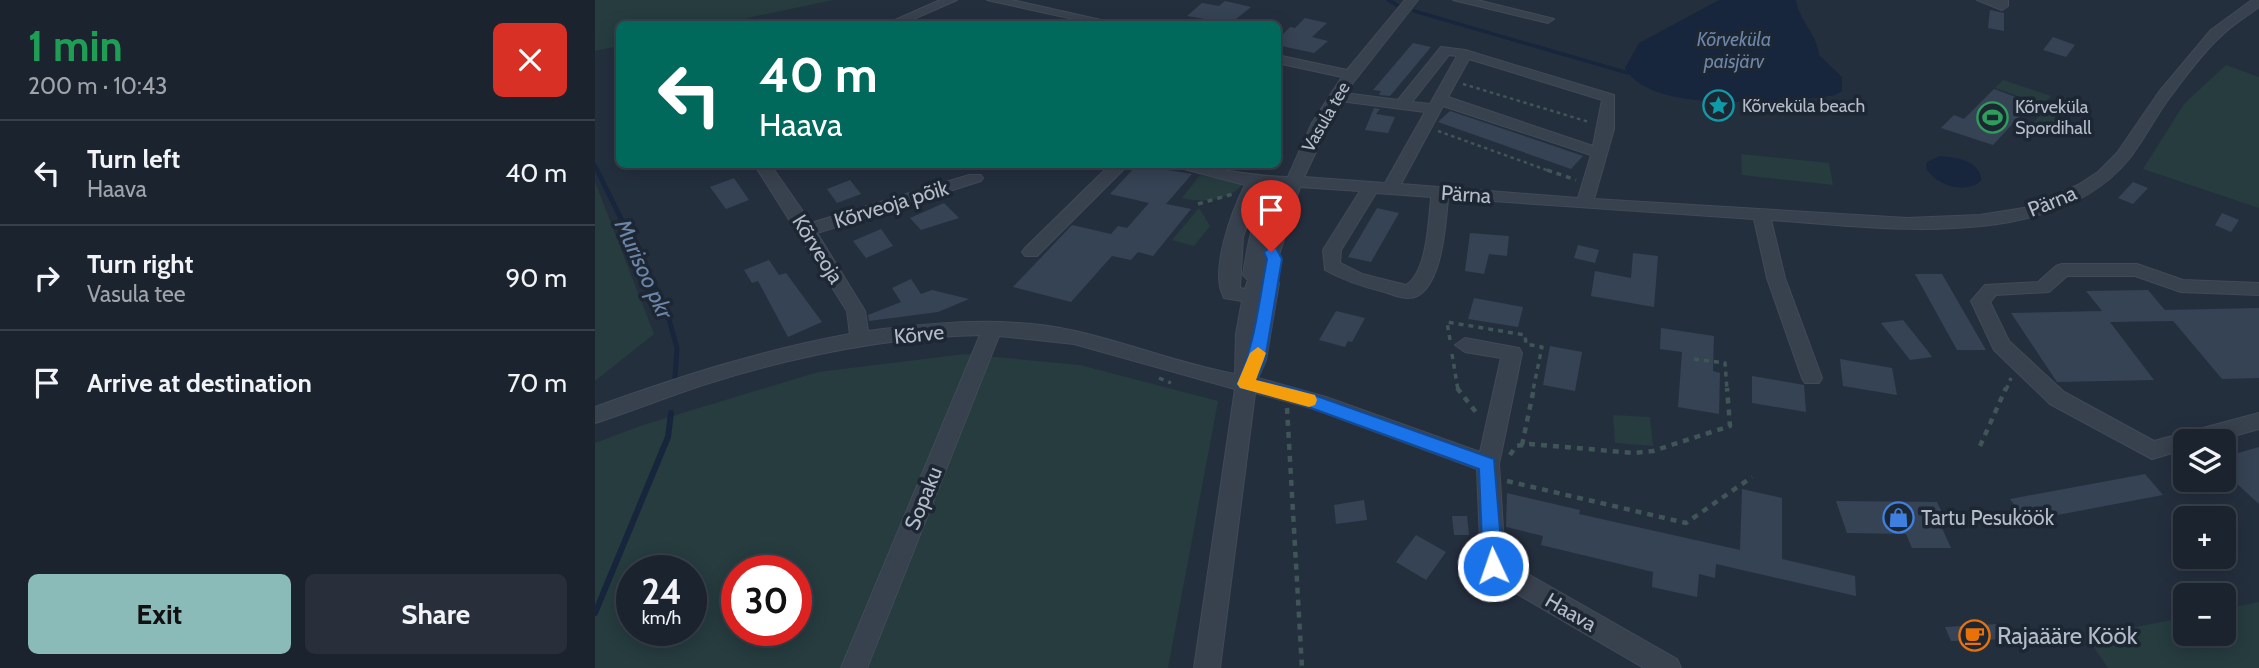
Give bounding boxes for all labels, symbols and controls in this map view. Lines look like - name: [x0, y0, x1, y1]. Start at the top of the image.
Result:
- text: 1 min: [28, 20, 123, 72]
- button: close: [493, 23, 567, 97]
- water label: Kõrveküla paisjärv: [1697, 28, 1771, 73]
- text: 40 m: [759, 45, 878, 104]
- icon: left: [644, 49, 735, 140]
- text: 200 m · 10:43: [28, 72, 167, 100]
- street label: Vasula tee: [1297, 78, 1355, 156]
- place icon: Kõrveküla beach: [1702, 89, 1736, 123]
- place label: Kõrveküla beach: [1742, 95, 1865, 117]
- place label: Kõrveküla Spordihall: [2015, 96, 2092, 139]
- sports icon: Kõrveküla Spordihall: [1975, 100, 2009, 134]
- text: Haava: [759, 105, 842, 144]
- text: Turn left: [87, 143, 180, 175]
- icon: left: [28, 154, 66, 192]
- text: 40 m: [505, 157, 567, 189]
- text: Haava: [87, 175, 147, 203]
- street label: Kõrveoja põik: [831, 175, 952, 234]
- pin: [1241, 180, 1301, 252]
- street label: Pärna: [1440, 180, 1492, 208]
- street label: Pärna: [2024, 180, 2080, 222]
- icon: arrive: [1252, 191, 1290, 229]
- street label: Kõrveoja: [786, 210, 849, 289]
- water label: Murisoo pkr: [608, 214, 680, 324]
- text: Turn right: [87, 248, 193, 280]
- icon: right: [28, 259, 66, 297]
- text: 90 m: [505, 262, 567, 294]
- text: Vasula tee: [87, 280, 186, 308]
- street label: Kõrve: [893, 319, 946, 349]
- icon: arrive: [28, 364, 66, 402]
- text: Arrive at destination: [87, 367, 312, 399]
- text: 70 m: [507, 367, 567, 399]
- map controls: [2173, 429, 2236, 646]
- button: layers: [2173, 429, 2236, 492]
- street label: Sopaku: [899, 463, 947, 533]
- shop icon: Tartu Pesuköök: [1881, 500, 1915, 534]
- place label: Tartu Pesuköök: [1921, 505, 2055, 530]
- button: +: [2173, 506, 2236, 569]
- position arrow: [1456, 529, 1530, 603]
- speed limit sign: 30: [721, 555, 812, 646]
- text: 24: [641, 570, 682, 613]
- button: Exit: [28, 574, 291, 654]
- button: Share: [305, 574, 567, 654]
- button: −: [2173, 583, 2236, 646]
- street label: Haava: [1541, 588, 1601, 636]
- text: km/h: [642, 607, 681, 629]
- cafe icon: Rajaääre Köök: [1957, 618, 1991, 652]
- place label: Rajaääre Köök: [1997, 621, 2138, 650]

